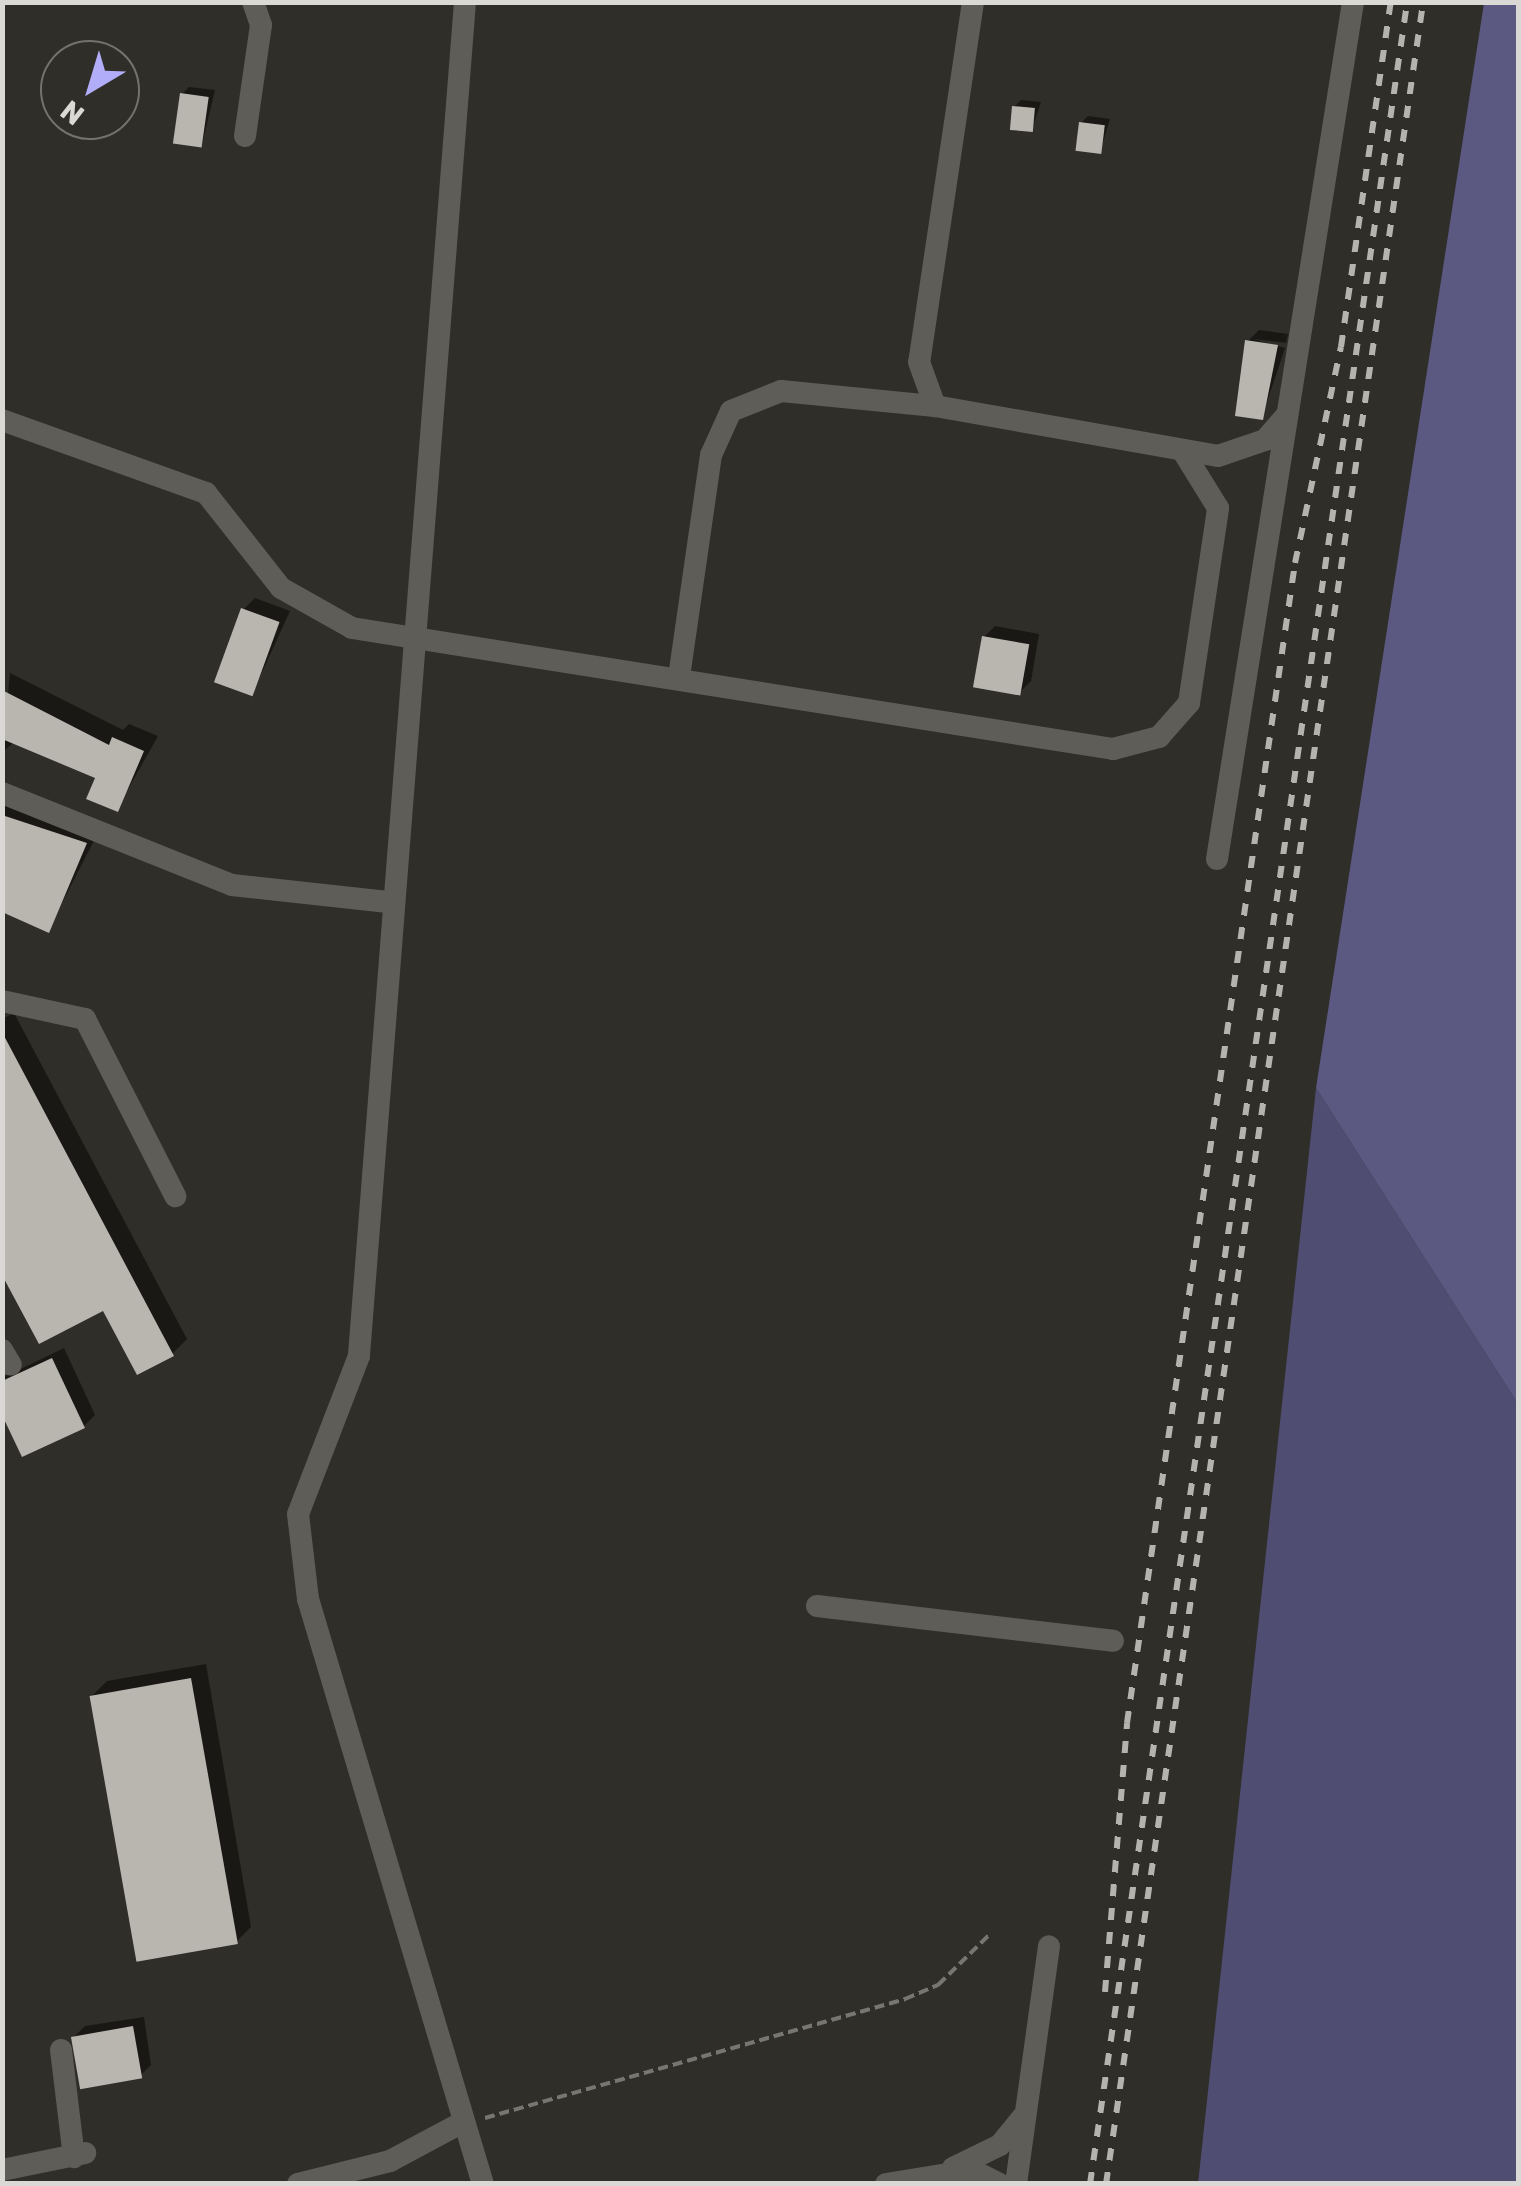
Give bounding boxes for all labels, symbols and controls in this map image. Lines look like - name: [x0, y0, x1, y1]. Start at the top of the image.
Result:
- north arrow: [40, 40, 140, 140]
- text: N: [54, 93, 91, 132]

